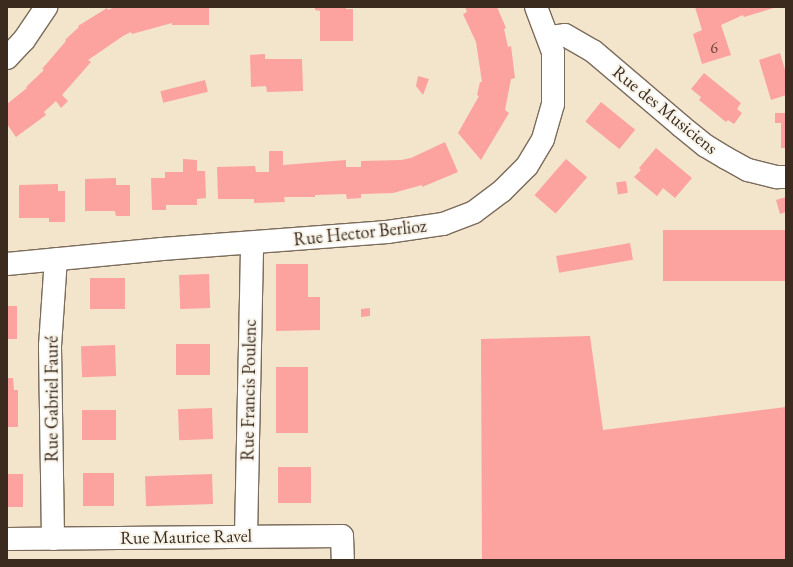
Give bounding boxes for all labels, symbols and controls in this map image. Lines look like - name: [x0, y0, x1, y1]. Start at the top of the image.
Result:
- house number: 6: [710, 38, 718, 58]
- street label: Rue des Musiciens: [608, 61, 722, 159]
- street label: Rue Hector Berlioz: [292, 215, 428, 251]
- street label: Rue Francis Poulenc: [237, 319, 261, 461]
- street label: Rue Gabriel Fauré: [41, 336, 63, 462]
- street label: Rue Maurice Ravel: [120, 525, 252, 549]

